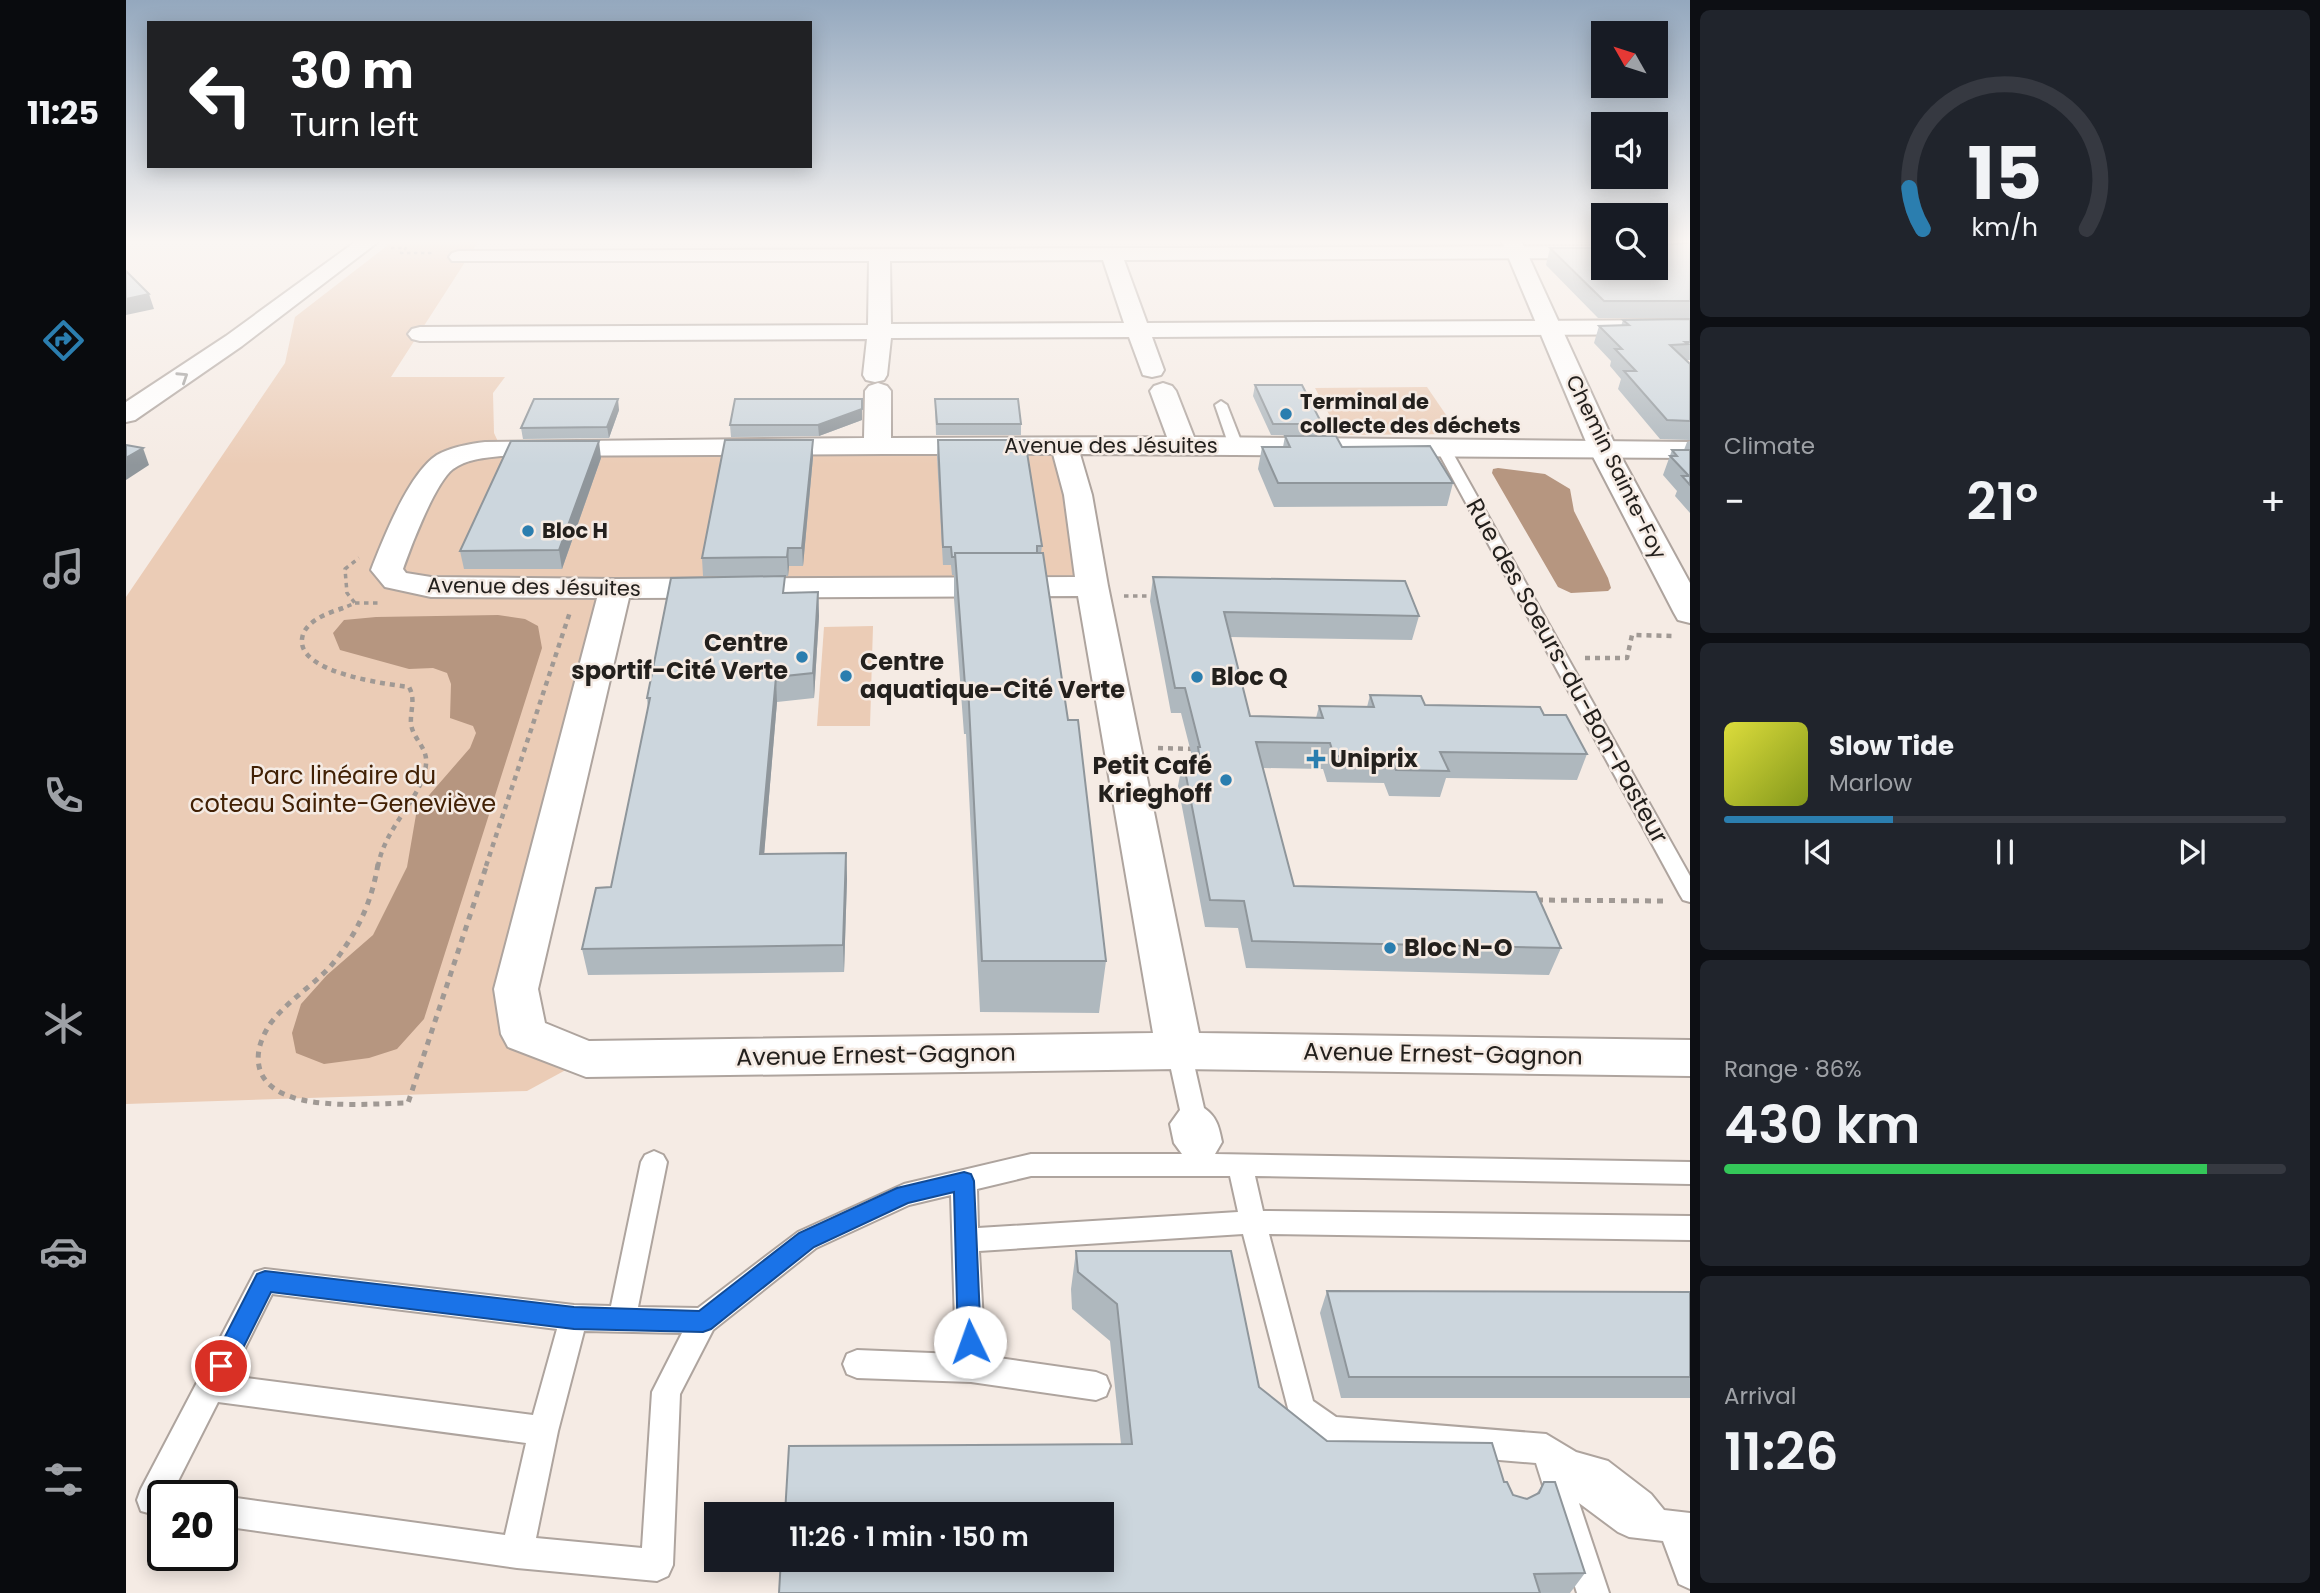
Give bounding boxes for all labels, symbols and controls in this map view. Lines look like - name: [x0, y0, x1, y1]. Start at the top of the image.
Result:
- north arrow: [1591, 21, 1668, 98]
- map controls: [1591, 21, 1668, 280]
- text: 30 m: [290, 37, 414, 105]
- icon: left: [175, 49, 266, 140]
- text: 11:25: [27, 90, 99, 135]
- text: Turn left: [290, 102, 419, 147]
- button: sound: [1591, 112, 1668, 189]
- text: 15: [1968, 124, 2042, 225]
- button: search: [1591, 203, 1668, 280]
- text: km/h: [1972, 210, 2038, 245]
- icon: directions: [39, 316, 88, 365]
- street label: Chemin Sainte-Foy: [1559, 370, 1674, 564]
- one-way arrow: [175, 372, 188, 385]
- place label: Terminal de collecte des déchets: [1300, 387, 1521, 440]
- marker: Terminal de collecte des déchets: [1278, 406, 1294, 422]
- text: Climate: [1724, 430, 1815, 462]
- street label: Avenue des Jésuites: [1004, 431, 1218, 460]
- text: 21°: [1967, 465, 2038, 538]
- text: −: [1724, 475, 1745, 528]
- text: +: [2260, 475, 2286, 528]
- street label: Rue des Soeurs-du-Bon-Pasteur: [1459, 492, 1676, 849]
- place label: Bloc H: [542, 516, 608, 545]
- marker: Bloc H: [520, 523, 536, 539]
- icon: music: [39, 544, 88, 593]
- street label: Avenue des Jésuites: [427, 570, 641, 603]
- place label: Centre sportif-Cité Verte: [571, 626, 788, 687]
- place label: Centre aquatique-Cité Verte: [860, 645, 1125, 706]
- marker: Centre sportif-Cité Verte: [794, 649, 810, 665]
- place label: Bloc Q: [1211, 660, 1288, 693]
- marker: Centre aquatique-Cité Verte: [838, 668, 854, 684]
- marker: Bloc Q: [1189, 669, 1205, 685]
- text: Slow Tide: [1829, 728, 1954, 764]
- place label: Uniprix: [1330, 742, 1419, 775]
- place label: Petit Café Krieghoff: [1093, 749, 1212, 810]
- marker: Uniprix: [1308, 751, 1324, 767]
- park label: Parc linéaire du coteau Sainte-Geneviève: [190, 759, 496, 820]
- text: Marlow: [1829, 767, 1912, 799]
- icon: phone: [39, 771, 88, 820]
- marker: Petit Café Krieghoff: [1218, 772, 1234, 788]
- icon: previous: [1799, 833, 1837, 871]
- icon: pause: [1986, 833, 2024, 871]
- icon: next: [2173, 833, 2211, 871]
- place label: Bloc N-O: [1404, 931, 1513, 964]
- marker: Bloc N-O: [1382, 940, 1398, 956]
- icon: climate: [39, 999, 88, 1048]
- street label: Avenue Ernest-Gagnon: [1303, 1035, 1583, 1072]
- street label: Avenue Ernest-Gagnon: [736, 1036, 1016, 1073]
- text: Range · 86%: [1724, 1053, 1862, 1085]
- text: 430 km: [1724, 1088, 1920, 1161]
- icon: car: [39, 1227, 88, 1276]
- position arrow: [933, 1305, 1007, 1379]
- pin: [191, 1336, 251, 1396]
- icon: arrive: [202, 1347, 240, 1385]
- text: Arrival: [1724, 1380, 1796, 1412]
- text: 11:26: [1724, 1415, 1838, 1488]
- icon: filters: [39, 1455, 88, 1504]
- speed limit sign: 20: [147, 1480, 238, 1571]
- text: 11:26 · 1 min · 150 m: [789, 1519, 1029, 1555]

